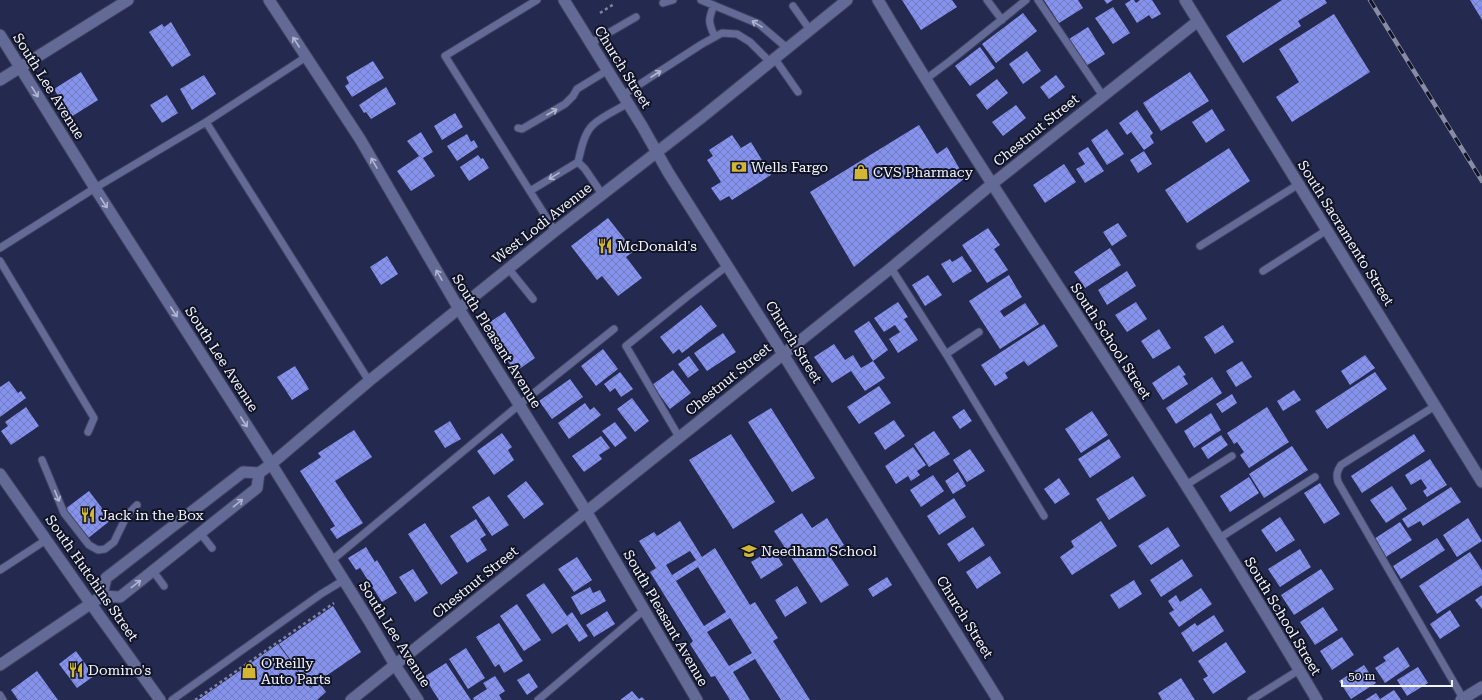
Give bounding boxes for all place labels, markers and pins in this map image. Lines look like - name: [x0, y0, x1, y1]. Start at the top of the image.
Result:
- bank icon: Wells Fargo: [730, 158, 748, 176]
- place label: Wells Fargo: [751, 159, 828, 175]
- shop icon: CVS Pharmacy: [852, 163, 870, 181]
- place label: CVS Pharmacy: [873, 164, 974, 180]
- restaurant icon: McDonald's: [596, 237, 614, 255]
- place label: McDonald's: [617, 238, 697, 254]
- restaurant icon: Jack in the Box: [79, 506, 97, 524]
- place label: Jack in the Box: [100, 507, 204, 523]
- school or university icon: Needham School: [740, 542, 758, 560]
- place label: Needham School: [761, 543, 877, 559]
- place label: O'Reilly Auto Parts: [261, 655, 331, 687]
- restaurant icon: Domino's: [67, 661, 85, 679]
- place label: Domino's: [88, 662, 151, 678]
- shop icon: O'Reilly Auto Parts: [240, 662, 258, 680]

